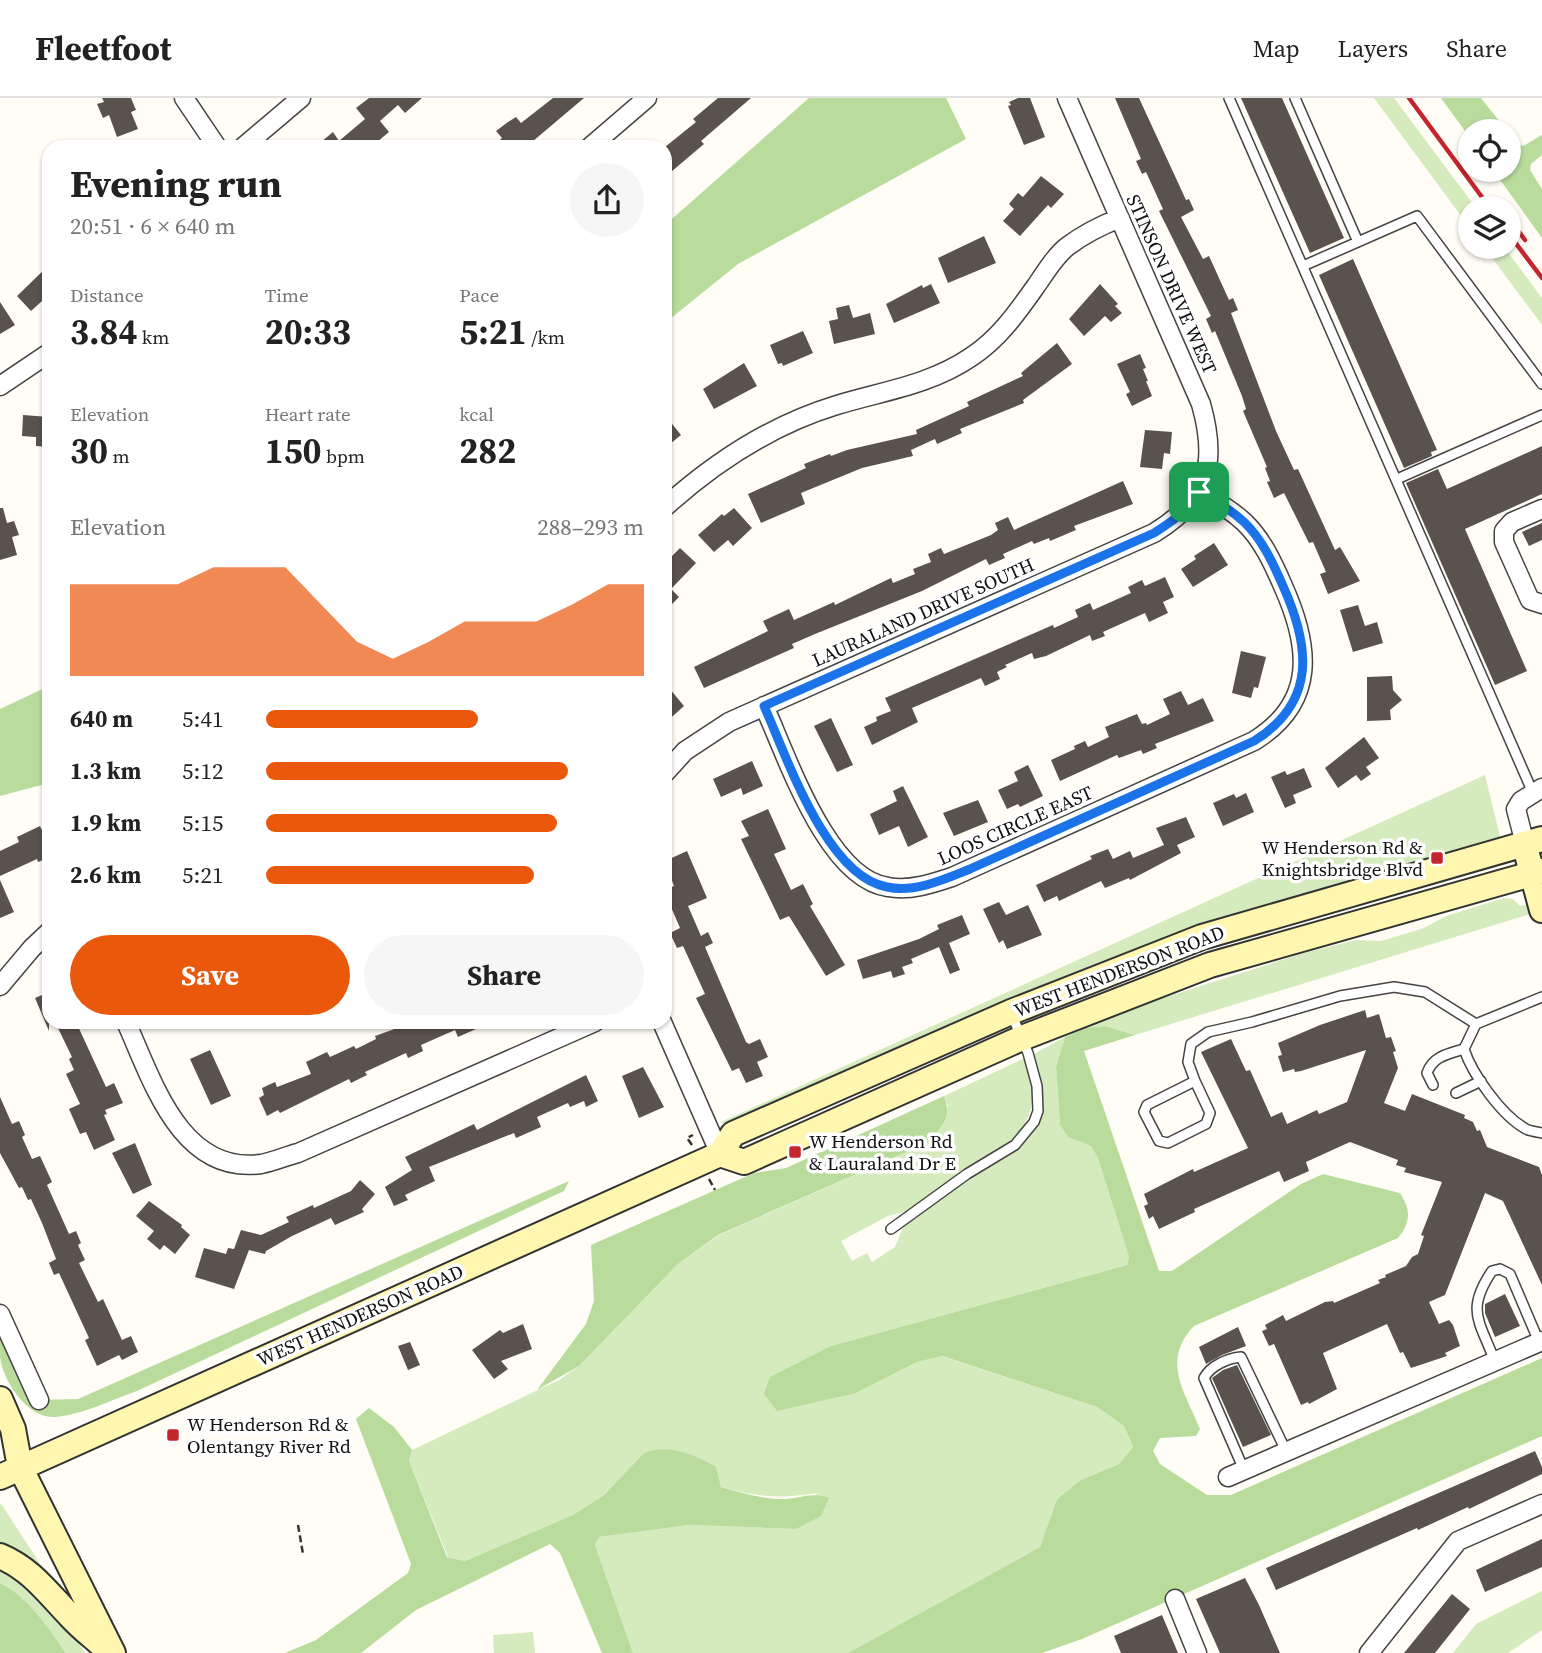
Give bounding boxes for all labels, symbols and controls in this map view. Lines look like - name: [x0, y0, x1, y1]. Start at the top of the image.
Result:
- text: Fleetfoot: [35, 26, 172, 71]
- text: Map: [1253, 32, 1300, 65]
- text: Layers: [1338, 32, 1408, 65]
- text: Share: [1446, 32, 1507, 65]
- map controls: [1458, 119, 1521, 259]
- button: locate: [1458, 119, 1521, 182]
- text: Evening run: [70, 158, 282, 210]
- button: share: [570, 163, 644, 237]
- street label: STINSON DRIVE WEST: [1121, 190, 1224, 378]
- button: layers: [1458, 196, 1521, 259]
- text: 20:51 · 6 × 640 m: [70, 210, 236, 242]
- text: Distance: [70, 282, 144, 308]
- text: Time: [265, 282, 309, 308]
- text: Pace: [459, 282, 499, 308]
- text: 3.84: [70, 308, 137, 356]
- text: 20:33: [265, 308, 351, 356]
- text: 5:21: [459, 308, 527, 356]
- text: km: [137, 324, 169, 350]
- text: /km: [527, 324, 565, 350]
- text: Elevation: [70, 401, 149, 427]
- text: Heart rate: [265, 401, 351, 427]
- text: kcal: [459, 401, 494, 427]
- text: 30: [70, 427, 108, 475]
- text: 150: [265, 427, 322, 475]
- text: 282: [459, 427, 516, 475]
- text: m: [108, 443, 130, 469]
- text: bpm: [322, 443, 365, 469]
- pin: [1169, 462, 1229, 522]
- icon: arrive: [1180, 473, 1218, 511]
- text: Elevation: [70, 511, 166, 543]
- text: 288–293 m: [537, 511, 644, 543]
- street label: LAURALAND DRIVE SOUTH: [808, 551, 1038, 673]
- text: 640 m: [70, 703, 133, 735]
- text: 5:41: [182, 703, 223, 735]
- text: 1.3 km: [70, 755, 141, 787]
- text: 5:12: [182, 755, 223, 787]
- street label: LOOS CIRCLE EAST: [933, 779, 1097, 871]
- text: 1.9 km: [70, 807, 141, 839]
- text: 5:15: [182, 807, 223, 839]
- place label: W Henderson Rd & Knightsbridge Blvd: [1261, 834, 1423, 882]
- marker: W Henderson Rd & Knightsbridge Blvd: [1429, 850, 1445, 866]
- text: 2.6 km: [70, 859, 141, 891]
- text: 5:21: [182, 859, 223, 891]
- street label: WEST HENDERSON ROAD: [1010, 919, 1228, 1023]
- button: Save: [70, 935, 350, 1015]
- button: Share: [364, 935, 644, 1015]
- place label: W Henderson Rd & Lauraland Dr E: [809, 1128, 956, 1176]
- marker: W Henderson Rd & Lauraland Dr E: [787, 1144, 803, 1160]
- street label: WEST HENDERSON ROAD: [253, 1258, 467, 1372]
- place label: W Henderson Rd & Olentangy River Rd: [187, 1411, 351, 1459]
- marker: W Henderson Rd & Olentangy River Rd: [165, 1427, 181, 1443]

